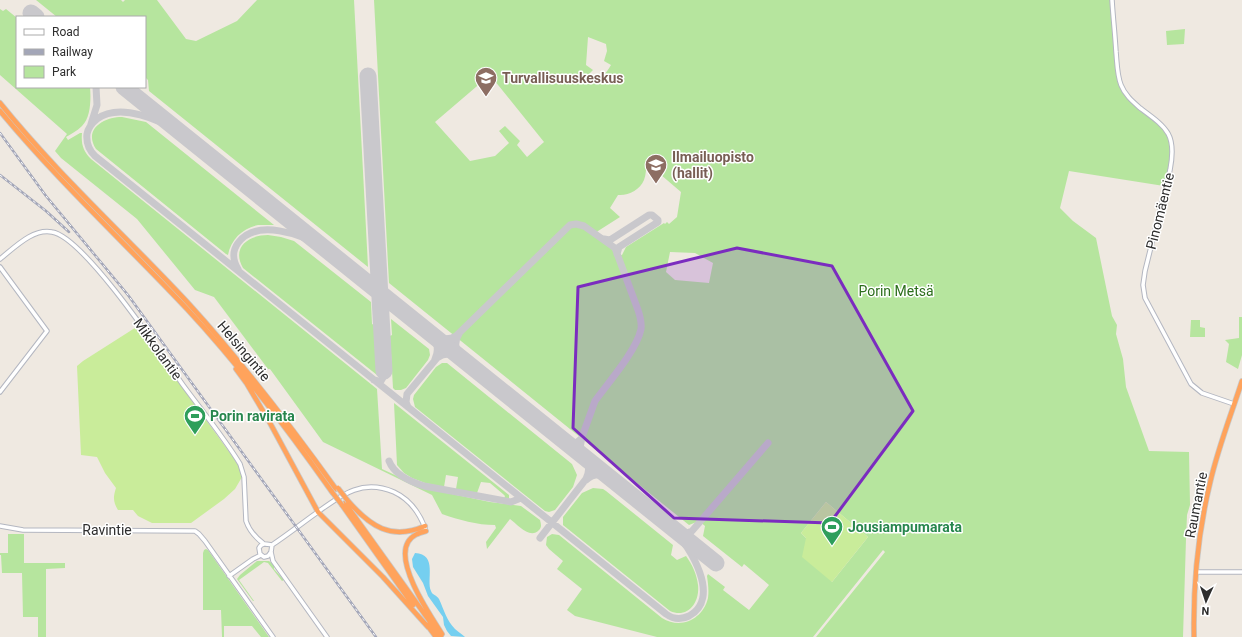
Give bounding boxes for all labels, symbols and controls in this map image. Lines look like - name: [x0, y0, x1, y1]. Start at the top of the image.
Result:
- legend: [16, 16, 146, 88]
- text: Road: [52, 25, 80, 39]
- text: Railway: [52, 45, 93, 59]
- text: Park: [52, 65, 77, 79]
- school or university icon: Turvallisuuskeskus: [473, 65, 499, 98]
- place label: Turvallisuuskeskus: [502, 70, 624, 86]
- place label: Ilmailuopisto (hallit): [672, 149, 754, 182]
- school or university icon: Ilmailuopisto (hallit): [643, 152, 669, 185]
- street label: Pinomäentie: [1143, 171, 1177, 251]
- park label: Porin Metsä: [858, 283, 934, 299]
- street label: Mikkolantie: [130, 315, 186, 383]
- street label: Helsingintie: [214, 318, 274, 384]
- sports icon: Porin ravirata: [182, 403, 208, 436]
- place label: Porin ravirata: [210, 408, 295, 424]
- street label: Raumantie: [1182, 471, 1210, 539]
- sports icon: Jousiampumarata: [819, 514, 845, 547]
- place label: Jousiampumarata: [848, 519, 963, 535]
- street label: Ravintie: [82, 522, 132, 538]
- north arrow: [1186, 581, 1226, 621]
- text: N: [1201, 604, 1210, 617]

